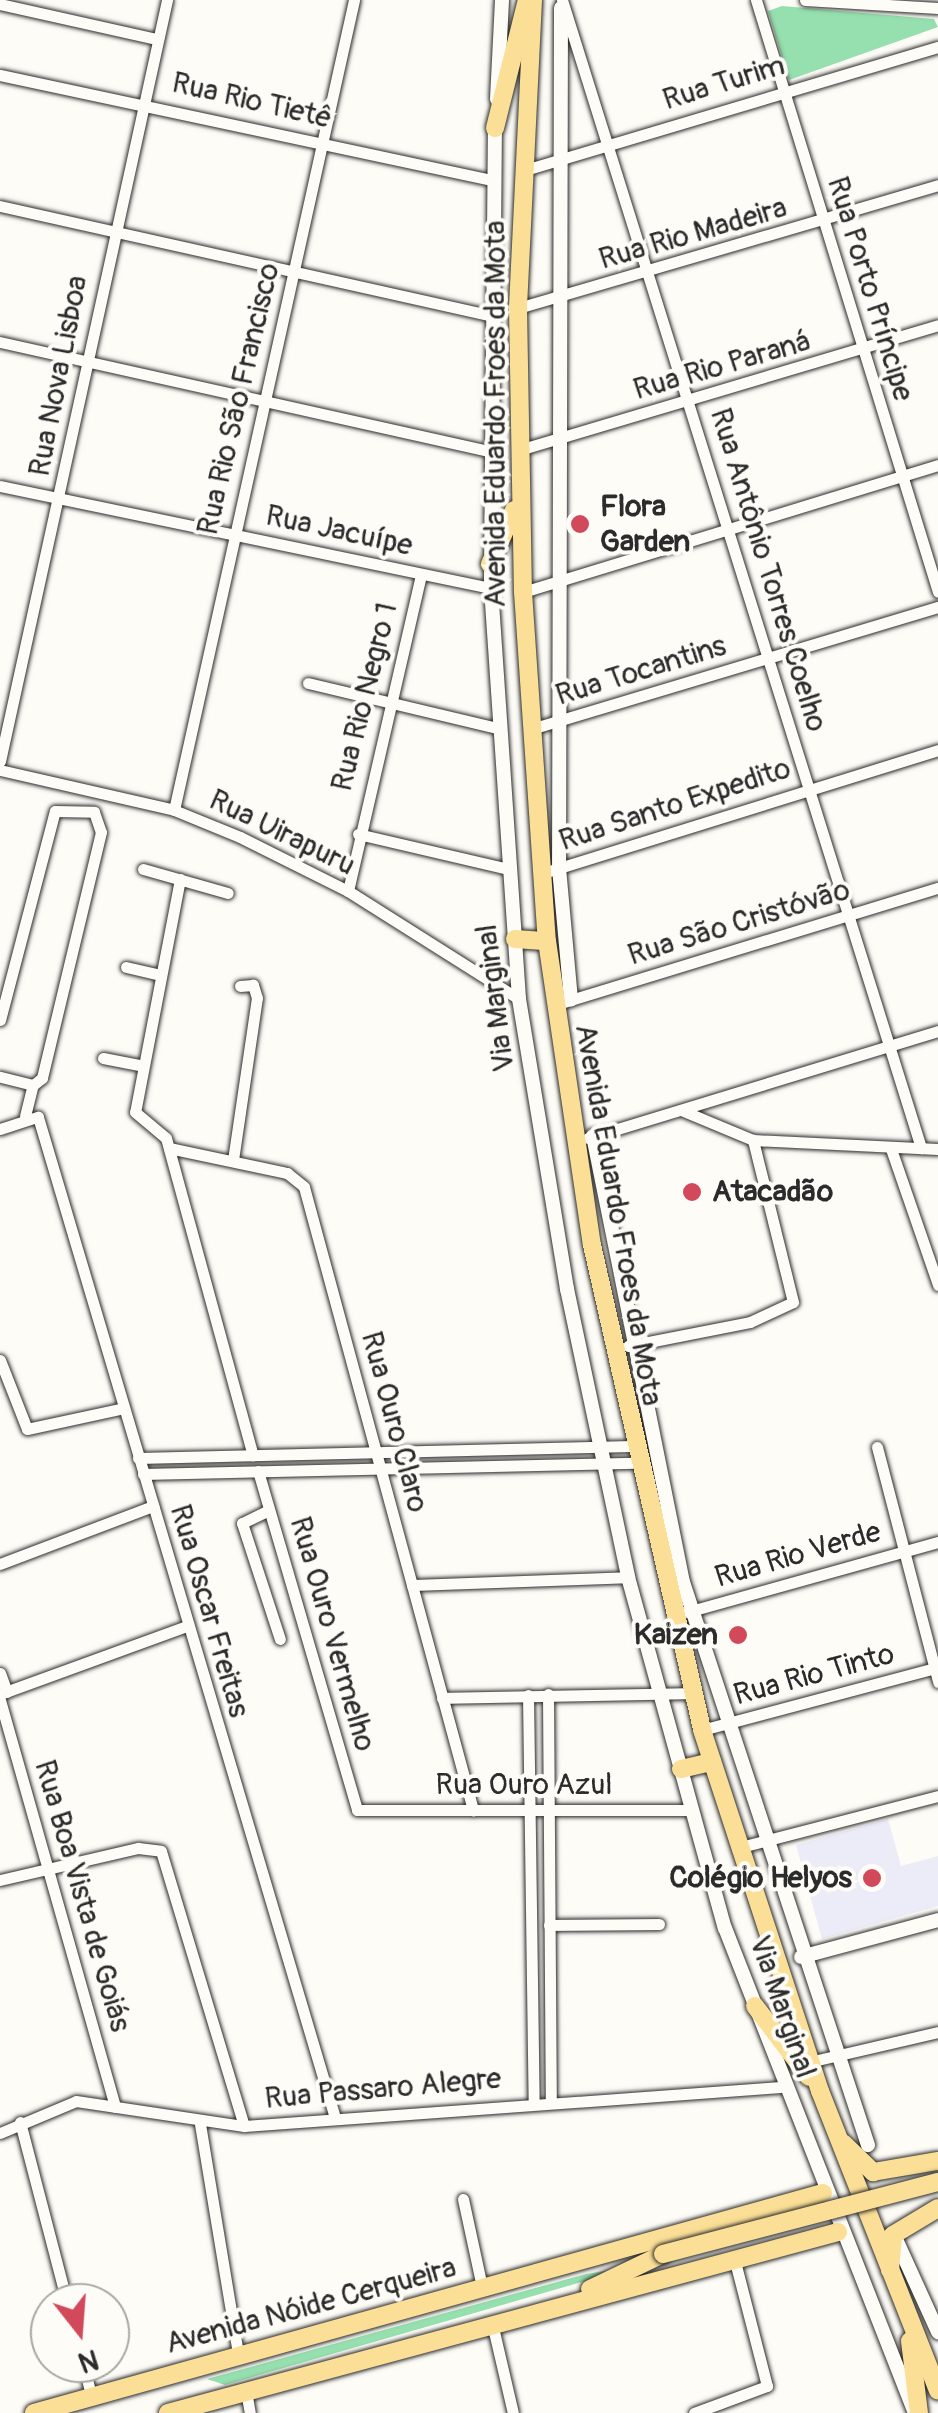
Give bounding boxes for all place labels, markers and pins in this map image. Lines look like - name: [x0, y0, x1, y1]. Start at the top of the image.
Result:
- place label: Flora Garden: [600, 489, 690, 560]
- marker: Flora Garden: [569, 513, 591, 535]
- place label: Atacadão: [712, 1174, 833, 1210]
- marker: Atacadão: [681, 1181, 703, 1203]
- place label: Kaizen: [634, 1617, 718, 1653]
- marker: Kaizen: [727, 1624, 749, 1646]
- place label: Colégio Helyos: [669, 1860, 852, 1896]
- marker: Colégio Helyos: [861, 1867, 883, 1889]

